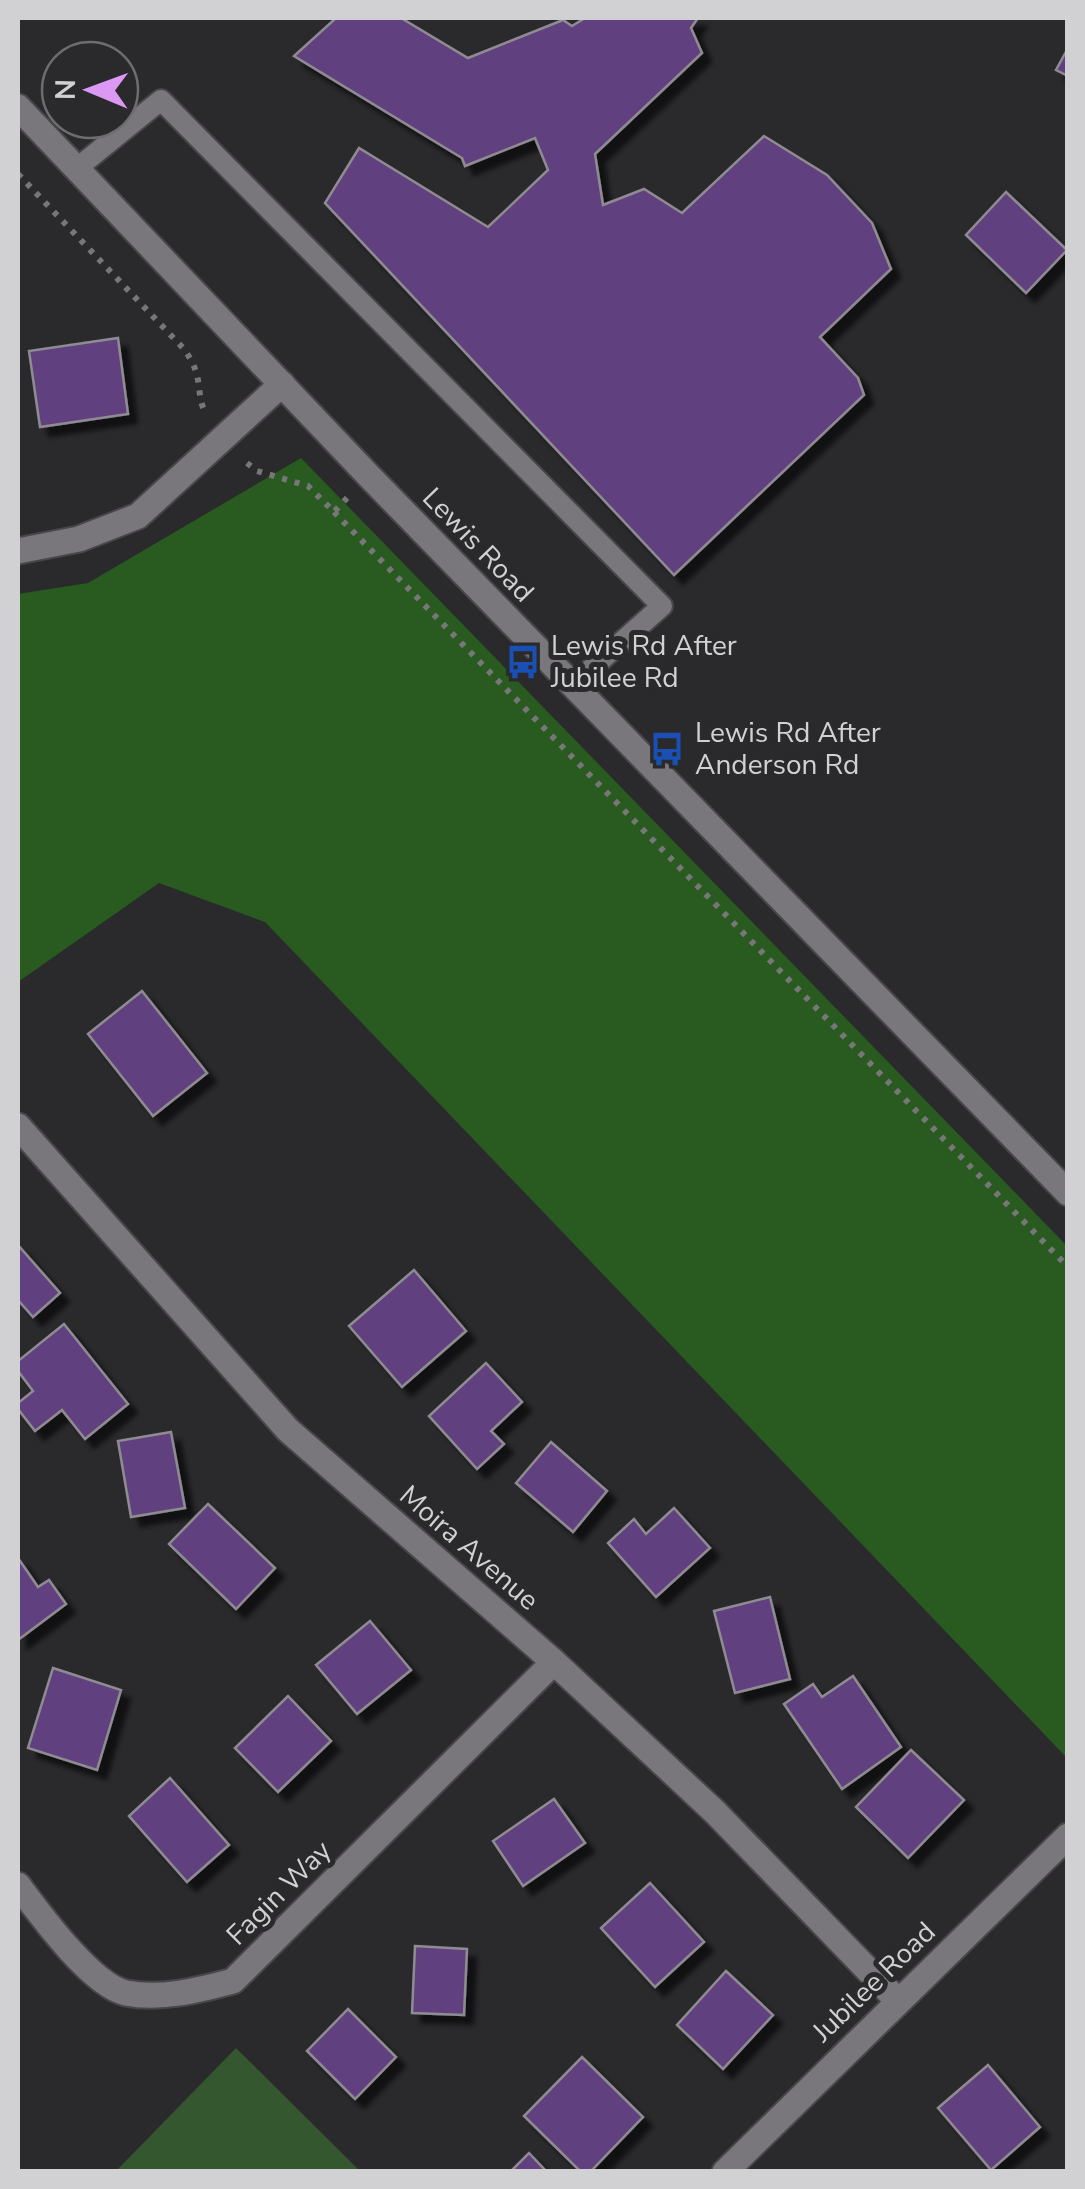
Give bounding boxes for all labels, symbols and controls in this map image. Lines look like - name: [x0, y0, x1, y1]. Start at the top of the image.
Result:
- north arrow: [40, 40, 140, 140]
- text: N: [47, 79, 85, 100]
- street label: Lewis Road: [414, 479, 542, 611]
- place label: Lewis Rd After Jubilee Rd: [550, 627, 737, 697]
- bus stop icon: Lewis Rd After Jubilee Rd: [504, 643, 542, 681]
- place label: Lewis Rd After Anderson Rd: [695, 714, 881, 784]
- bus stop icon: Lewis Rd After Anderson Rd: [648, 730, 686, 768]
- street label: Moira Avenue: [391, 1477, 547, 1619]
- street label: Fagin Way: [218, 1832, 340, 1954]
- street label: Jubilee Road: [803, 1913, 944, 2051]

